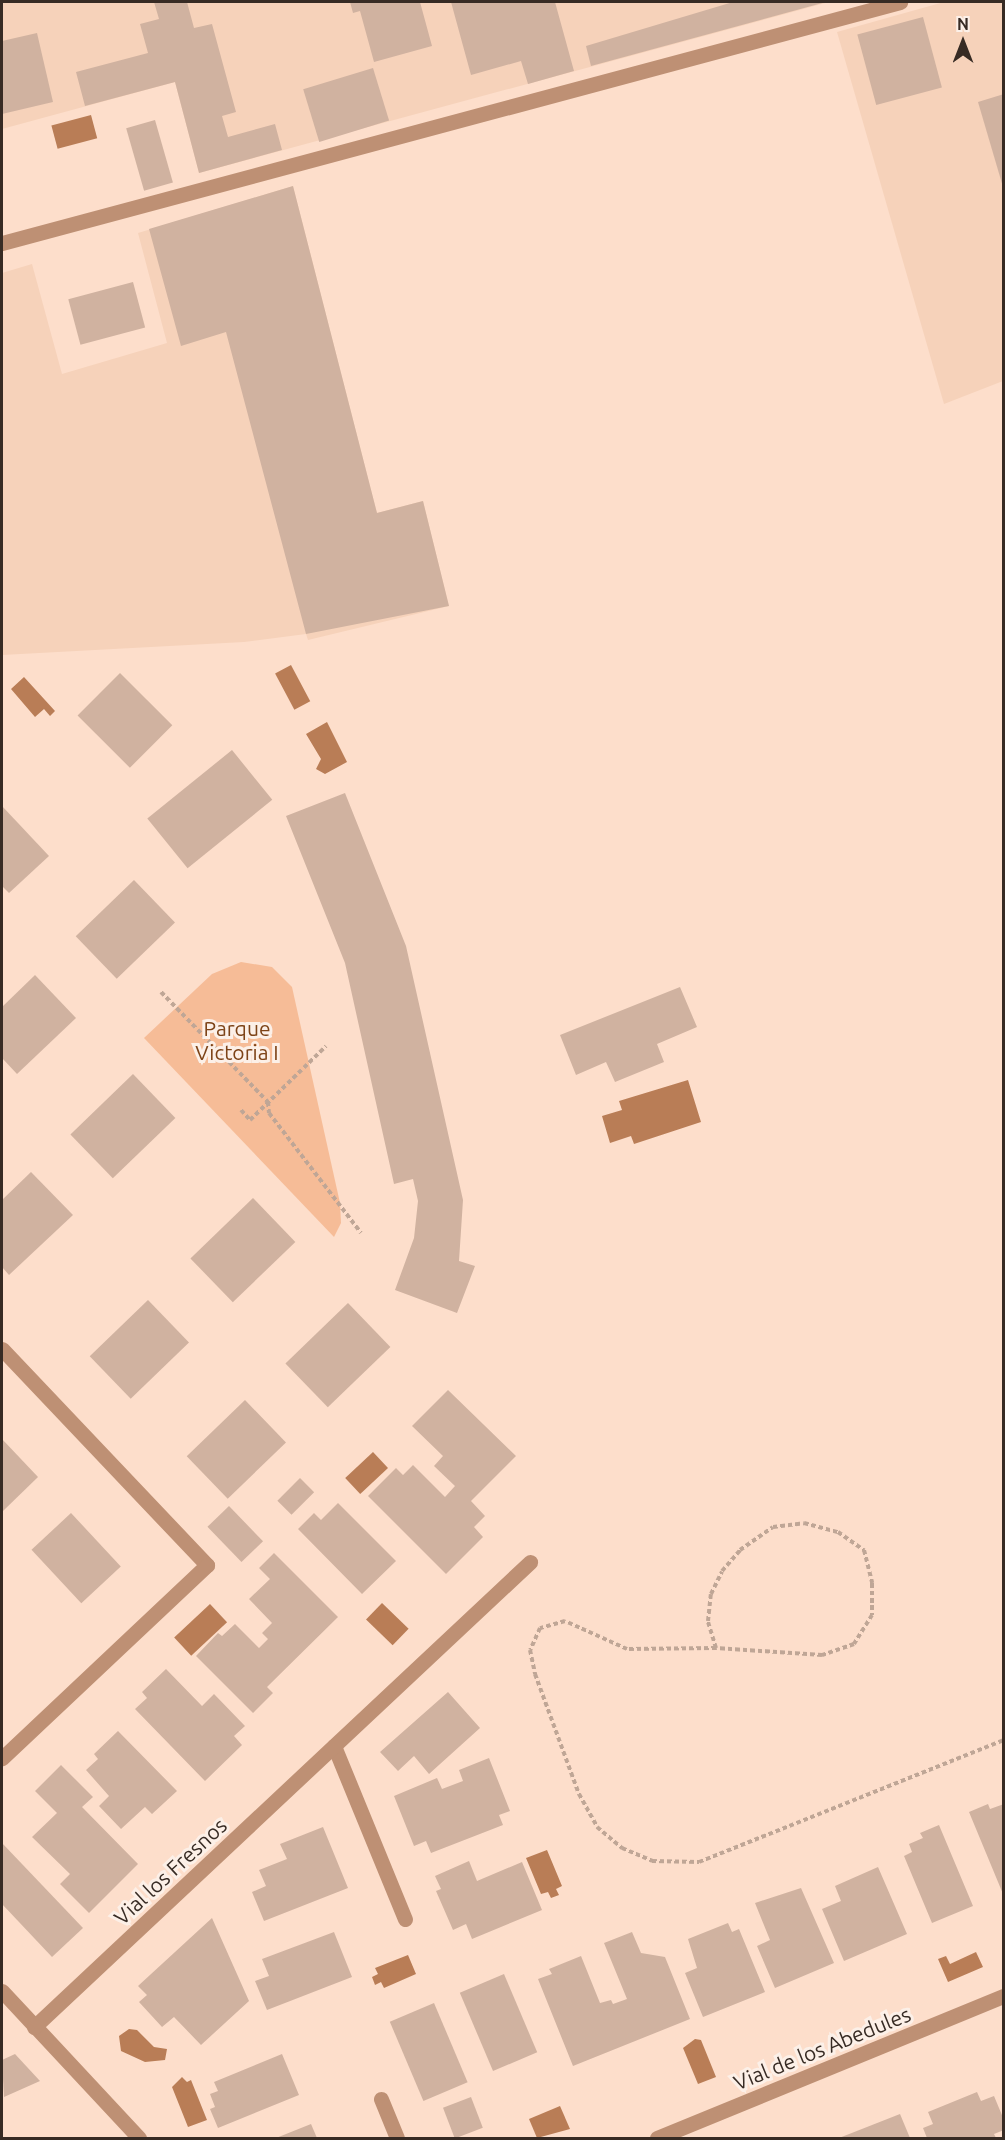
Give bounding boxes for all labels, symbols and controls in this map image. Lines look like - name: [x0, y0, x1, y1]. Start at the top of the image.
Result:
- north arrow: [933, 12, 993, 72]
- text: N: [957, 15, 969, 33]
- park label: Parque Victoria I: [195, 1015, 279, 1065]
- street label: Vial los Fresnos: [109, 1812, 231, 1930]
- street label: Vial de los Abedules: [730, 2001, 914, 2095]

